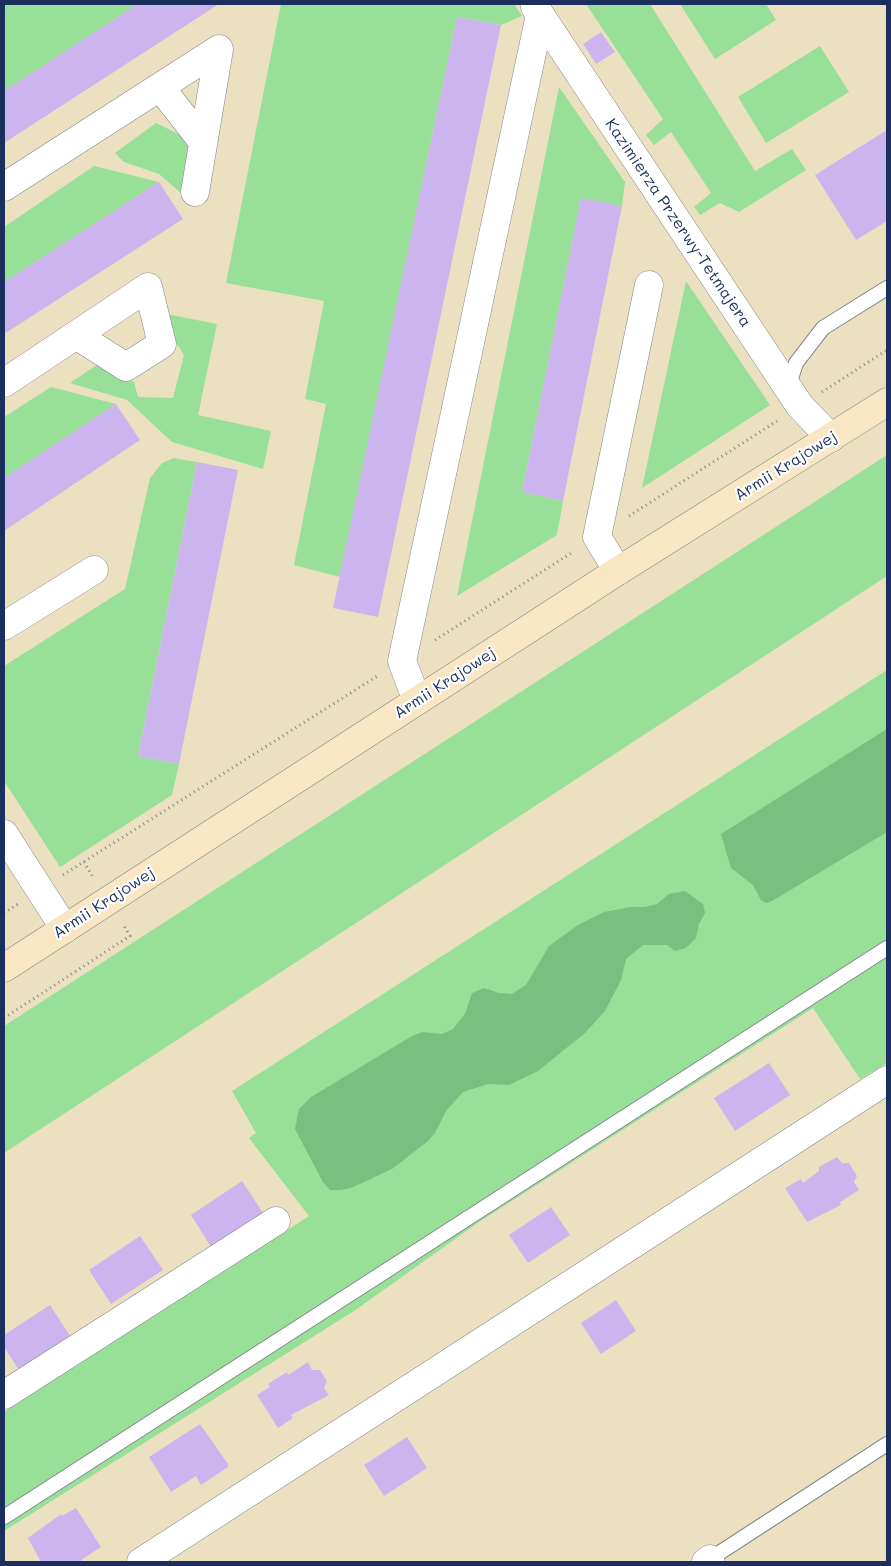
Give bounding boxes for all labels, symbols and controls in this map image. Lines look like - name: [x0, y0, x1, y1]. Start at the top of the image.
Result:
- street label: Kazimierza Przerwy-Tetmajera: [601, 115, 755, 331]
- street label: Armii Krajowej: [731, 427, 841, 505]
- street label: Armii Krajowej: [391, 643, 499, 723]
- street label: Armii Krajowej: [50, 863, 158, 943]

